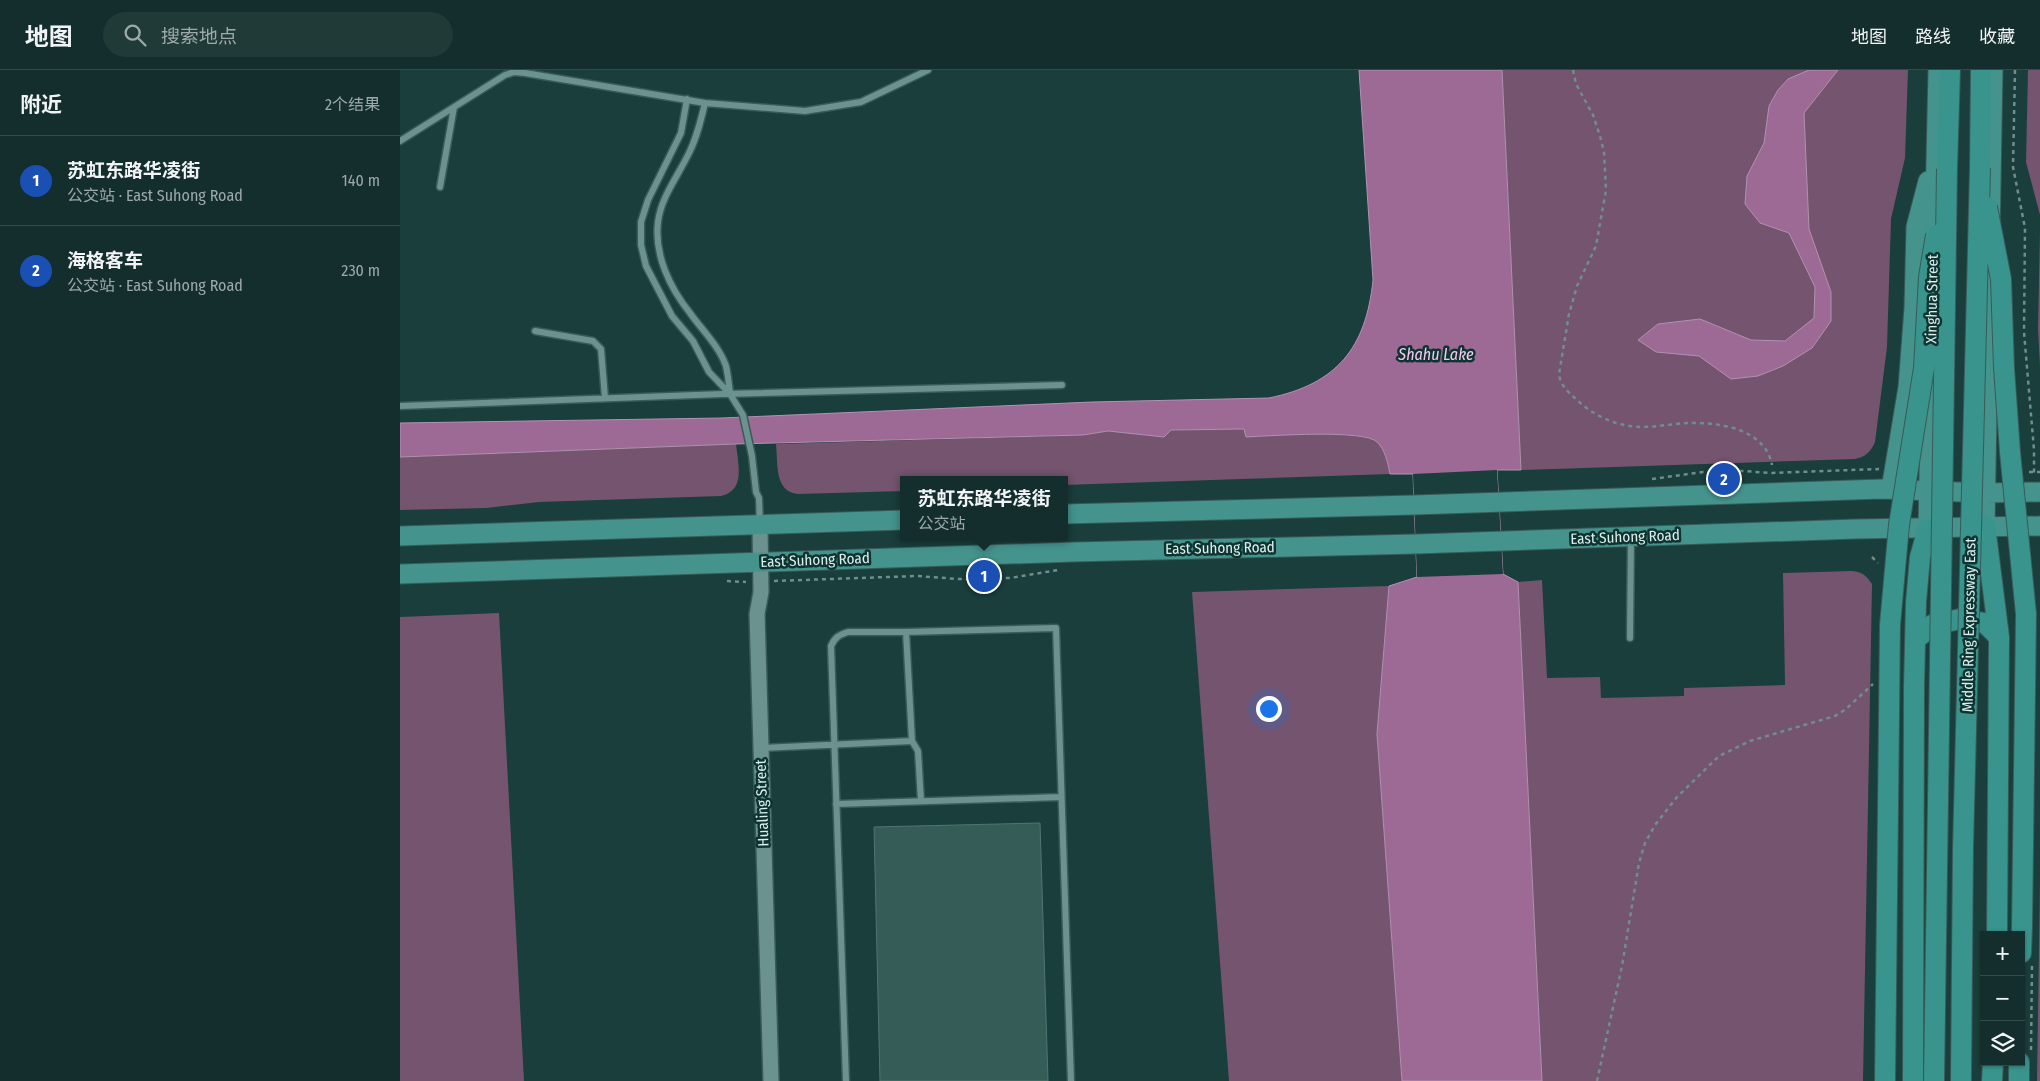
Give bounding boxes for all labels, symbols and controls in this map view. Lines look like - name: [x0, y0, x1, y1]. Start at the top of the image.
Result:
- search box: [103, 12, 453, 57]
- icon: search: [121, 21, 149, 49]
- text: 地图: [25, 23, 73, 51]
- text: 搜索地点: [161, 25, 237, 48]
- text: 地图: [1851, 26, 1887, 48]
- text: 路线: [1915, 26, 1951, 48]
- text: 收藏: [1979, 26, 2015, 48]
- text: 附近: [20, 92, 62, 118]
- text: 2个结果: [325, 95, 380, 114]
- text: 苏虹东路华凌街: [67, 159, 200, 182]
- text: 1: [33, 171, 39, 190]
- text: 140 m: [342, 171, 380, 190]
- text: 公交站 · East Suhong Road: [67, 186, 243, 205]
- text: 海格客车: [67, 249, 143, 272]
- street label: Xinghua Street: [1922, 254, 1942, 344]
- text: 2: [32, 261, 40, 280]
- text: 230 m: [341, 261, 380, 280]
- text: 公交站 · East Suhong Road: [67, 276, 243, 295]
- water label: Shahu Lake: [1397, 345, 1474, 364]
- pin: 2: [1708, 460, 1740, 498]
- popup: [900, 476, 1068, 541]
- text: 苏虹东路华凌街: [917, 487, 1051, 510]
- text: 公交站: [917, 514, 966, 533]
- street label: East Suhong Road: [1570, 526, 1680, 548]
- street label: East Suhong Road: [1165, 538, 1275, 558]
- street label: Middle Ring Expressway East: [1958, 538, 1980, 712]
- street label: East Suhong Road: [760, 549, 870, 571]
- pin: 1: [968, 557, 1000, 595]
- your location: [1256, 696, 1282, 722]
- street label: Hualing Street: [751, 759, 773, 847]
- map controls: [1980, 931, 2025, 1066]
- button: +: [1980, 931, 2025, 976]
- button: −: [1980, 976, 2025, 1021]
- button: layers: [1980, 1021, 2025, 1066]

